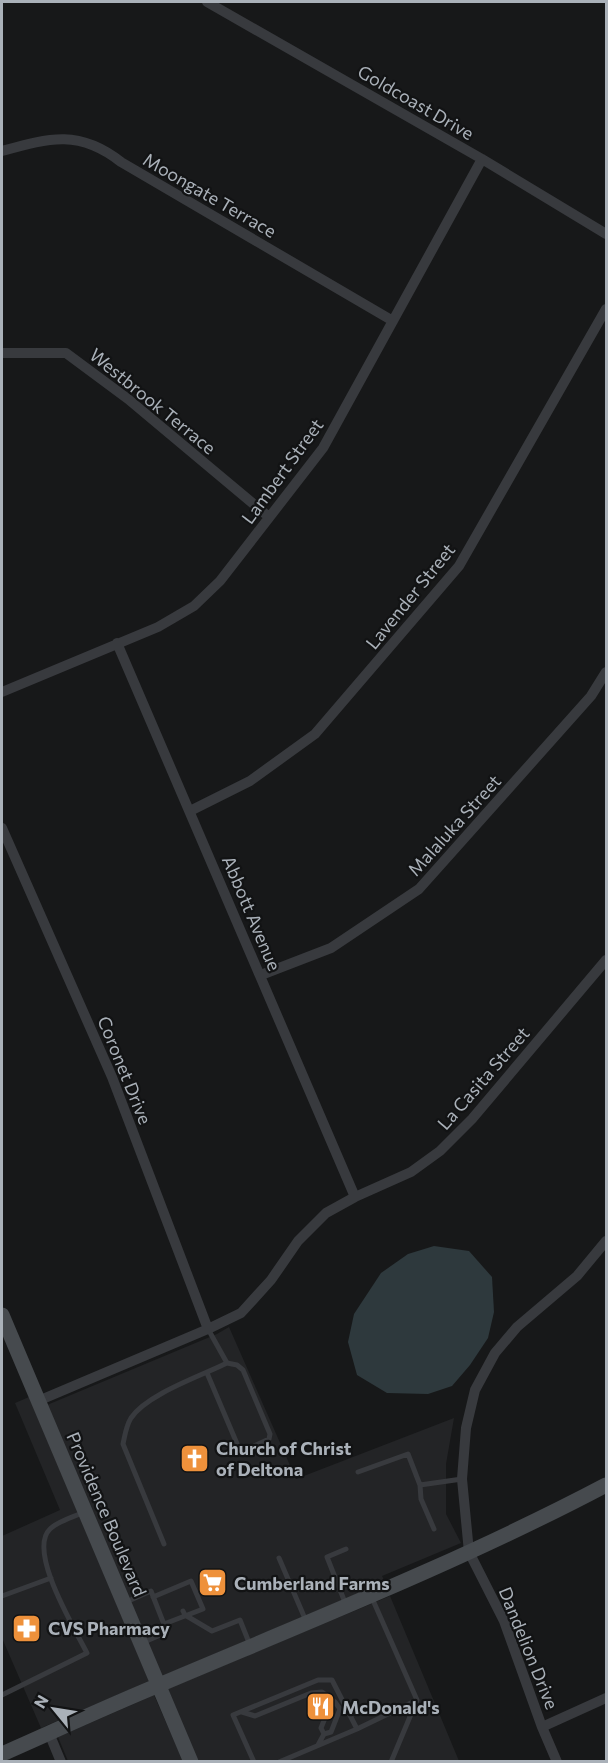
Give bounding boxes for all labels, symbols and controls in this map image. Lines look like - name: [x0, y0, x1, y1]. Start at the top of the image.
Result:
- street label: Goldcoast Drive: [354, 60, 478, 144]
- street label: Moongate Terrace: [140, 148, 280, 242]
- street label: Westbrook Terrace: [85, 343, 221, 459]
- street label: Lambert Street: [237, 414, 327, 528]
- street label: Lavender Street: [361, 539, 459, 653]
- street label: Malaluka Street: [403, 770, 505, 880]
- street label: Abbott Avenue: [218, 852, 286, 974]
- street label: Coronet Drive: [93, 1013, 157, 1127]
- street label: La Casita Street: [432, 1022, 534, 1134]
- street label: Providence Boulevard: [62, 1428, 152, 1600]
- place label: Church of Christ of Deltona: [216, 1437, 352, 1480]
- church icon: Church of Christ of Deltona: [179, 1442, 211, 1474]
- supermarket icon: Cumberland Farms: [197, 1567, 229, 1599]
- place label: Cumberland Farms: [234, 1572, 390, 1594]
- street label: Dandelion Drive: [494, 1584, 564, 1712]
- pharmacy icon: CVS Pharmacy: [11, 1612, 43, 1644]
- place label: CVS Pharmacy: [48, 1617, 170, 1639]
- north arrow: [24, 1679, 84, 1739]
- text: N: [29, 1691, 52, 1711]
- restaurant icon: McDonald's: [305, 1691, 337, 1723]
- place label: McDonald's: [342, 1696, 440, 1718]

